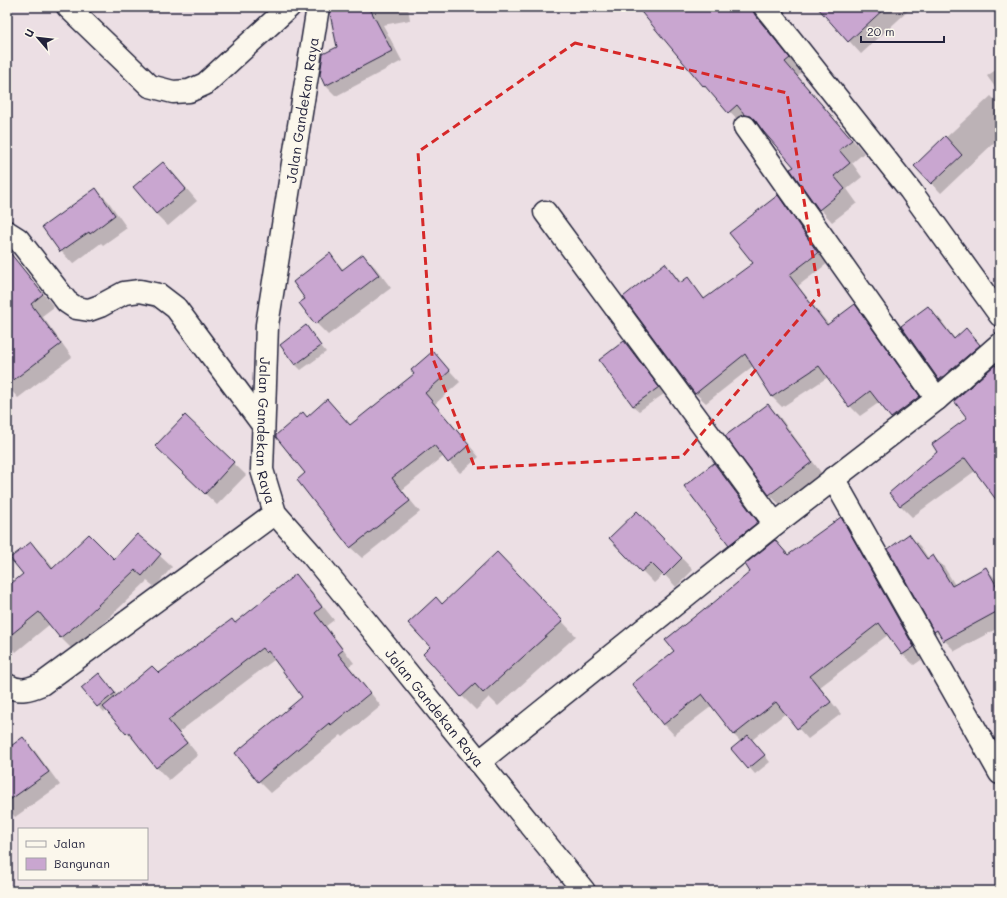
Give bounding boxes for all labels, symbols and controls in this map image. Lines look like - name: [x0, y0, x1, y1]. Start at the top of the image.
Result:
- north arrow: [18, 18, 58, 58]
- scale bar: [861, 18, 944, 44]
- text: 20 m: [867, 23, 895, 39]
- text: U: [20, 26, 37, 40]
- street label: Jalan Gandekan Raya: [281, 36, 323, 184]
- street label: Jalan Gandekan Raya: [252, 357, 281, 506]
- street label: Jalan Gandekan Raya: [381, 644, 489, 771]
- legend: [18, 828, 148, 880]
- text: Jalan: [54, 835, 85, 851]
- text: Bangunan: [54, 855, 110, 871]

